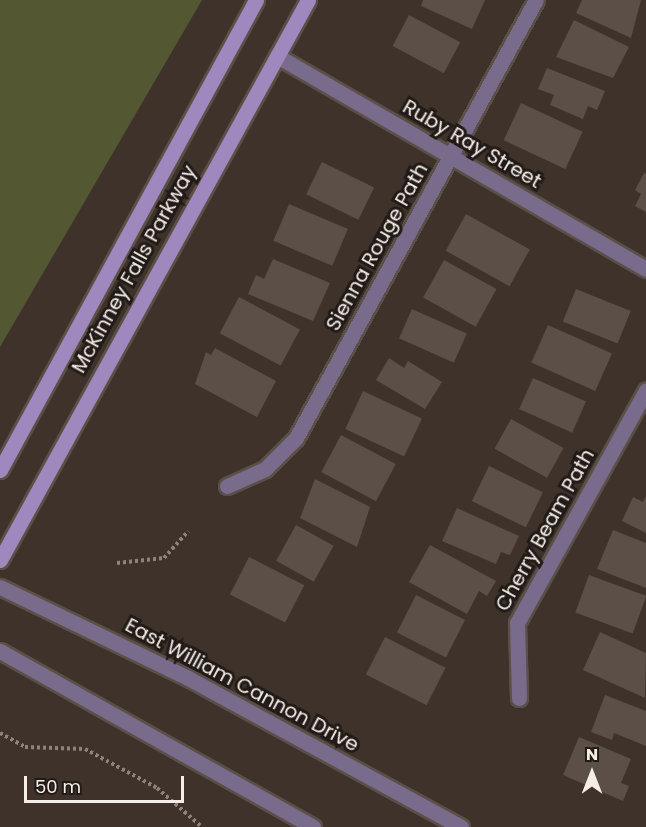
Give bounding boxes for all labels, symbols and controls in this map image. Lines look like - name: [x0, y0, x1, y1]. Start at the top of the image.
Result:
- street label: Ruby Ray Street: [398, 95, 546, 193]
- street label: Sienna Rouge Path: [321, 159, 433, 335]
- street label: McKinney Falls Parkway: [67, 161, 201, 377]
- street label: Cherry Beam Path: [491, 445, 599, 615]
- street label: East William Cannon Drive: [121, 613, 363, 757]
- north arrow: [562, 743, 622, 803]
- text: N: [586, 743, 598, 766]
- scale bar: [27, 764, 188, 802]
- text: 50 m: [35, 774, 81, 799]

